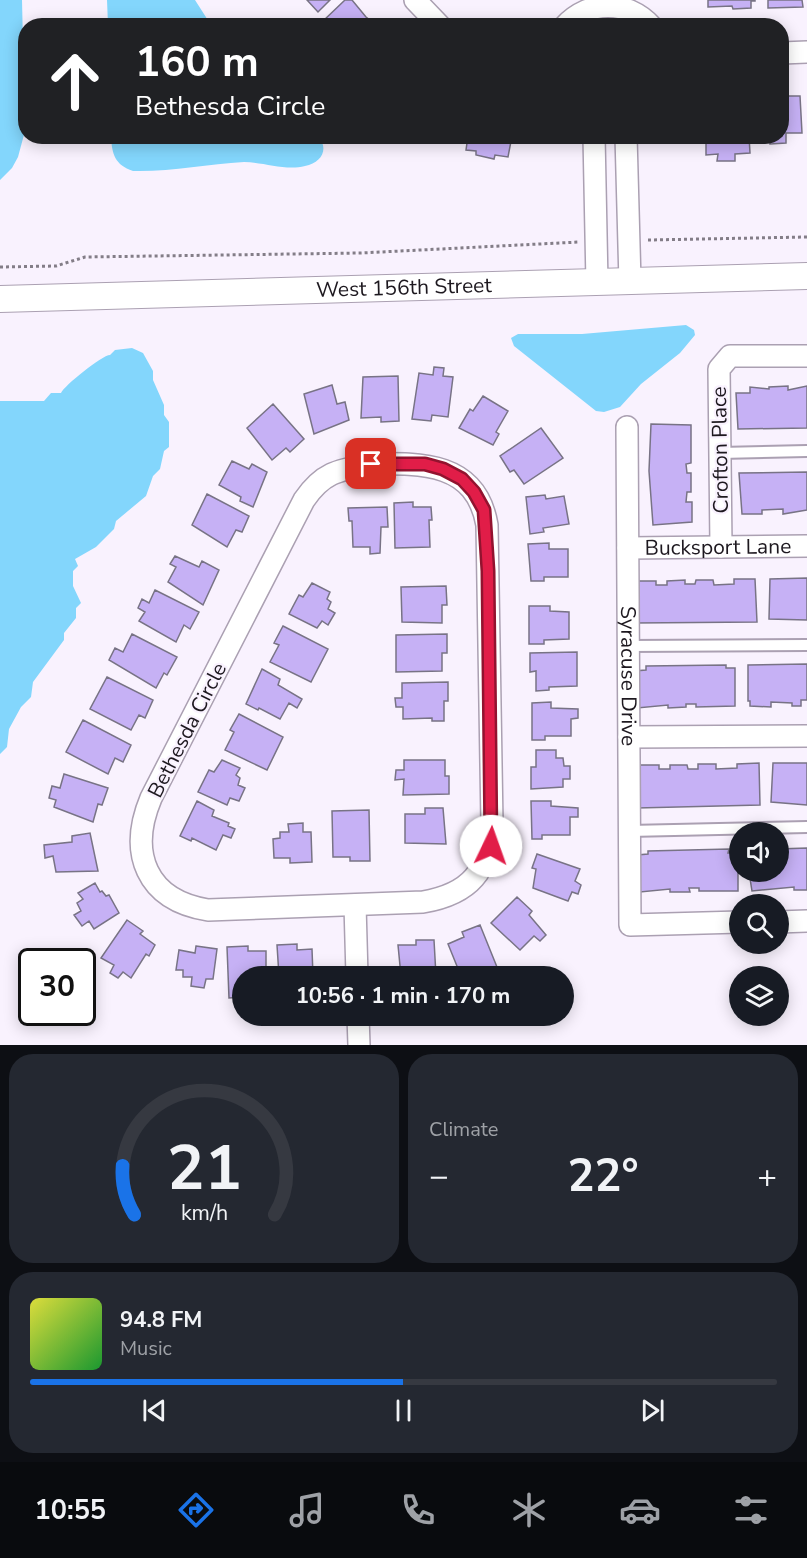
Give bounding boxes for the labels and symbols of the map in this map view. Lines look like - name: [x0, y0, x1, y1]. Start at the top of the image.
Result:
- street label: West 156th Street: [316, 271, 493, 304]
- street label: Crofton Place: [705, 386, 735, 514]
- pin: [345, 438, 396, 489]
- street label: Bucksport Lane: [645, 532, 791, 562]
- street label: Syracuse Drive: [614, 606, 643, 746]
- street label: Bethesda Circle: [141, 658, 233, 802]
- position arrow: [459, 814, 523, 878]
- speed limit sign: 30: [18, 948, 96, 1026]

